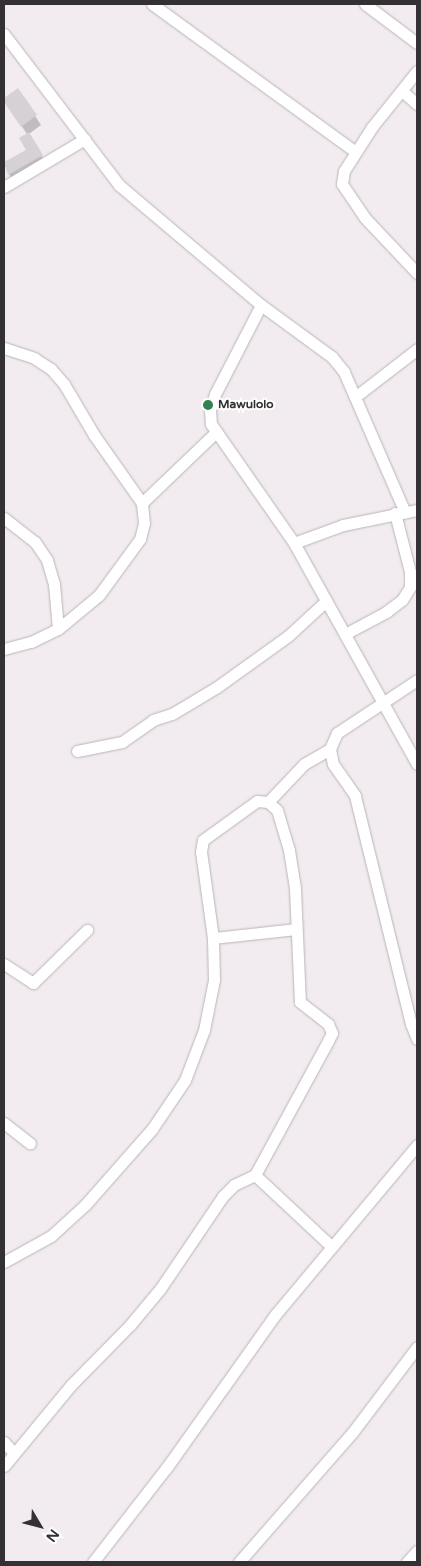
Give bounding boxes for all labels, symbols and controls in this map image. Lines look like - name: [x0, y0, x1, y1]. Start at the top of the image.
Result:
- place label: Mawulolo: [218, 398, 274, 412]
- marker: Mawulolo: [202, 399, 214, 411]
- north arrow: [15, 1501, 65, 1551]
- text: N: [42, 1526, 63, 1545]

